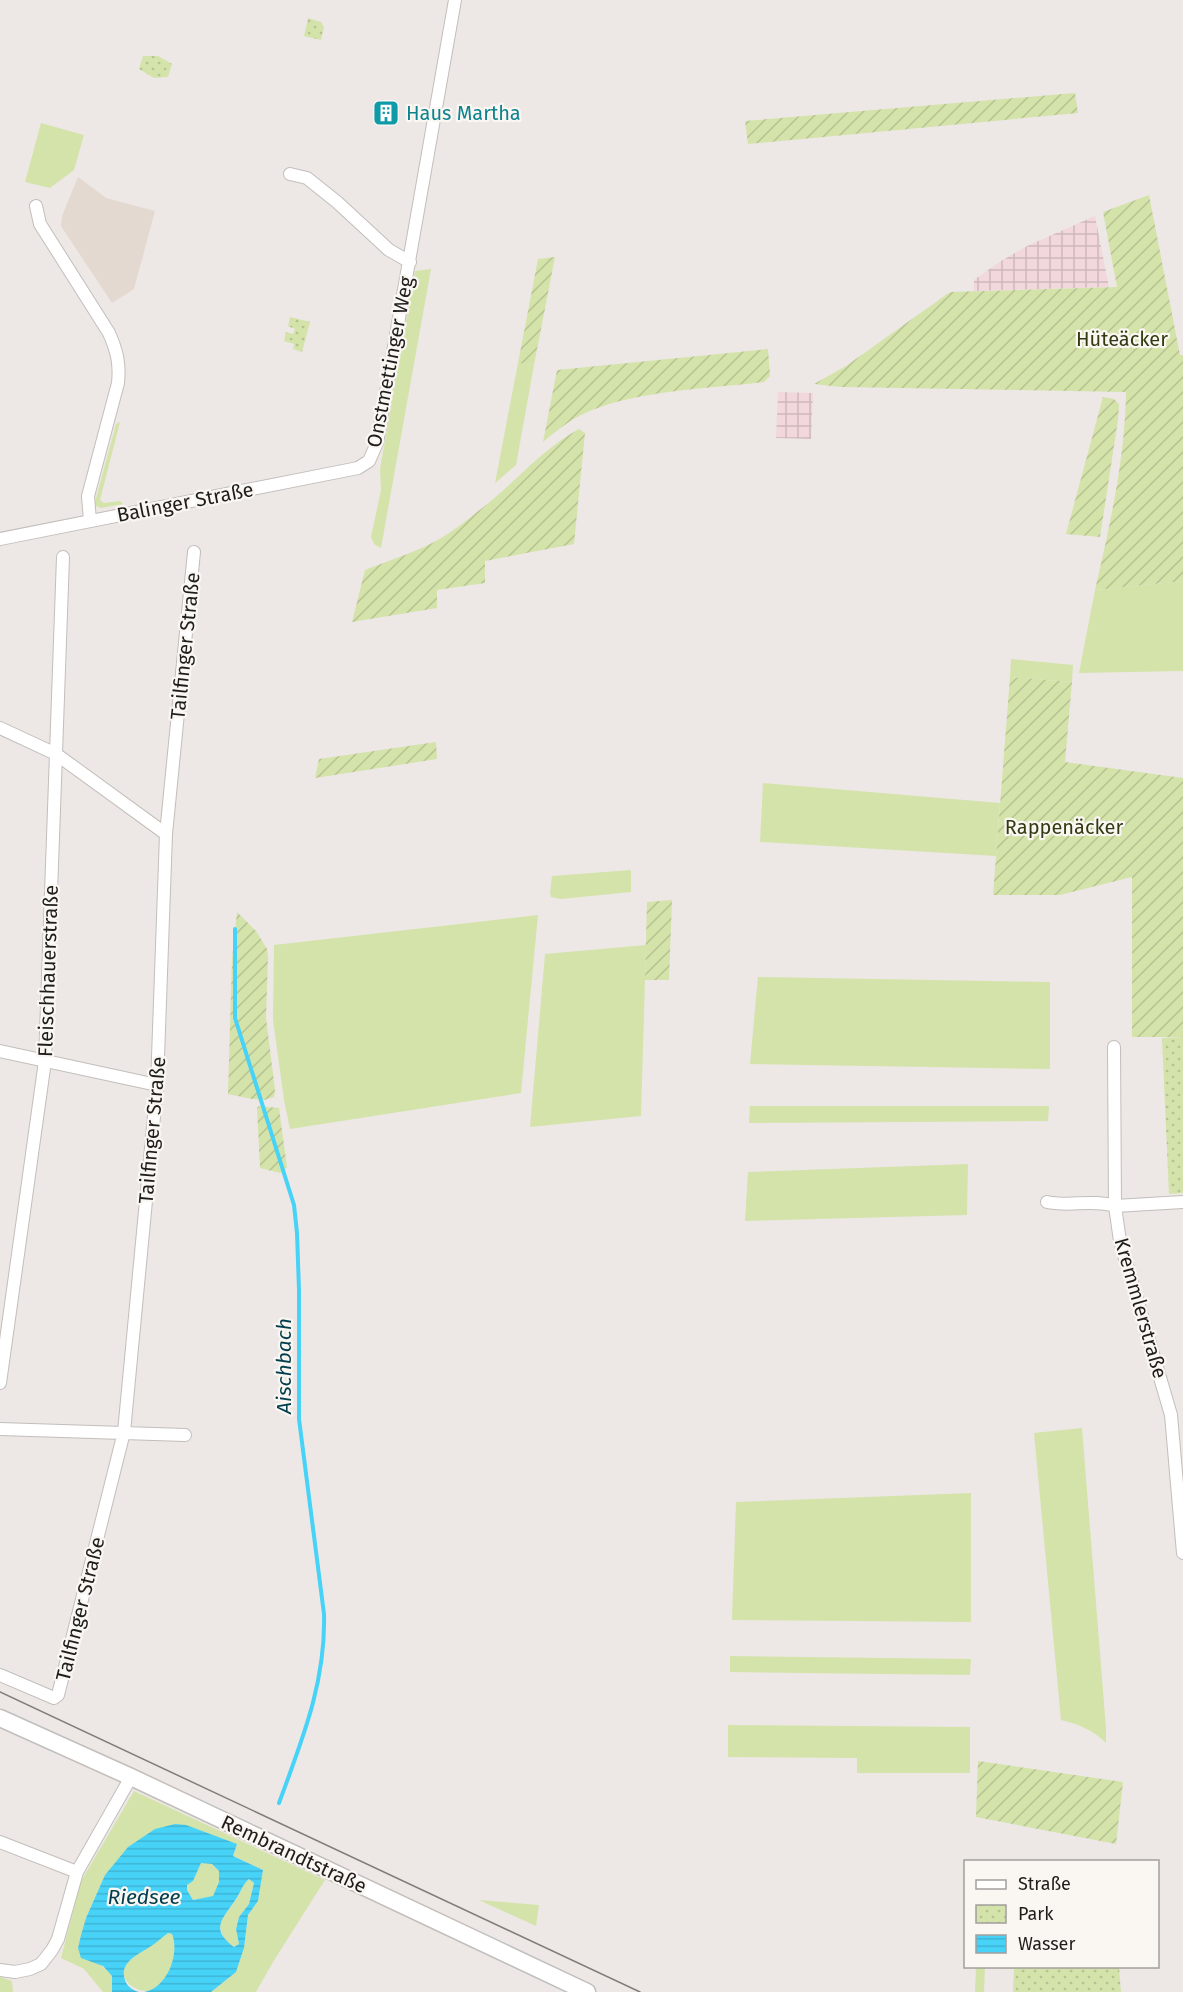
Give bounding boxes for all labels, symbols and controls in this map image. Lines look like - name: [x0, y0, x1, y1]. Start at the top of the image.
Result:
- building icon: Haus Martha: [371, 98, 401, 128]
- place label: Haus Martha: [406, 101, 521, 125]
- street label: Onstmettinger Weg: [362, 274, 418, 449]
- park label: Hüteäcker: [1076, 327, 1168, 351]
- street label: Balinger Straße: [115, 477, 255, 527]
- street label: Tailfinger Straße: [165, 571, 205, 721]
- park label: Rappenäcker: [1005, 815, 1123, 839]
- street label: Fleischhauerstraße: [33, 884, 63, 1058]
- street label: Tailfinger Straße: [134, 1055, 170, 1205]
- street label: Kremmlerstraße: [1109, 1235, 1173, 1381]
- water label: Aischbach: [271, 1318, 297, 1415]
- street label: Tailfinger Straße: [50, 1534, 110, 1684]
- street label: Rembrandtstraße: [217, 1810, 371, 1898]
- legend: [964, 1860, 1159, 1968]
- text: Straße: [1018, 1873, 1071, 1895]
- water label: Riedsee: [108, 1884, 181, 1910]
- text: Park: [1018, 1903, 1054, 1925]
- text: Wasser: [1018, 1933, 1075, 1955]

